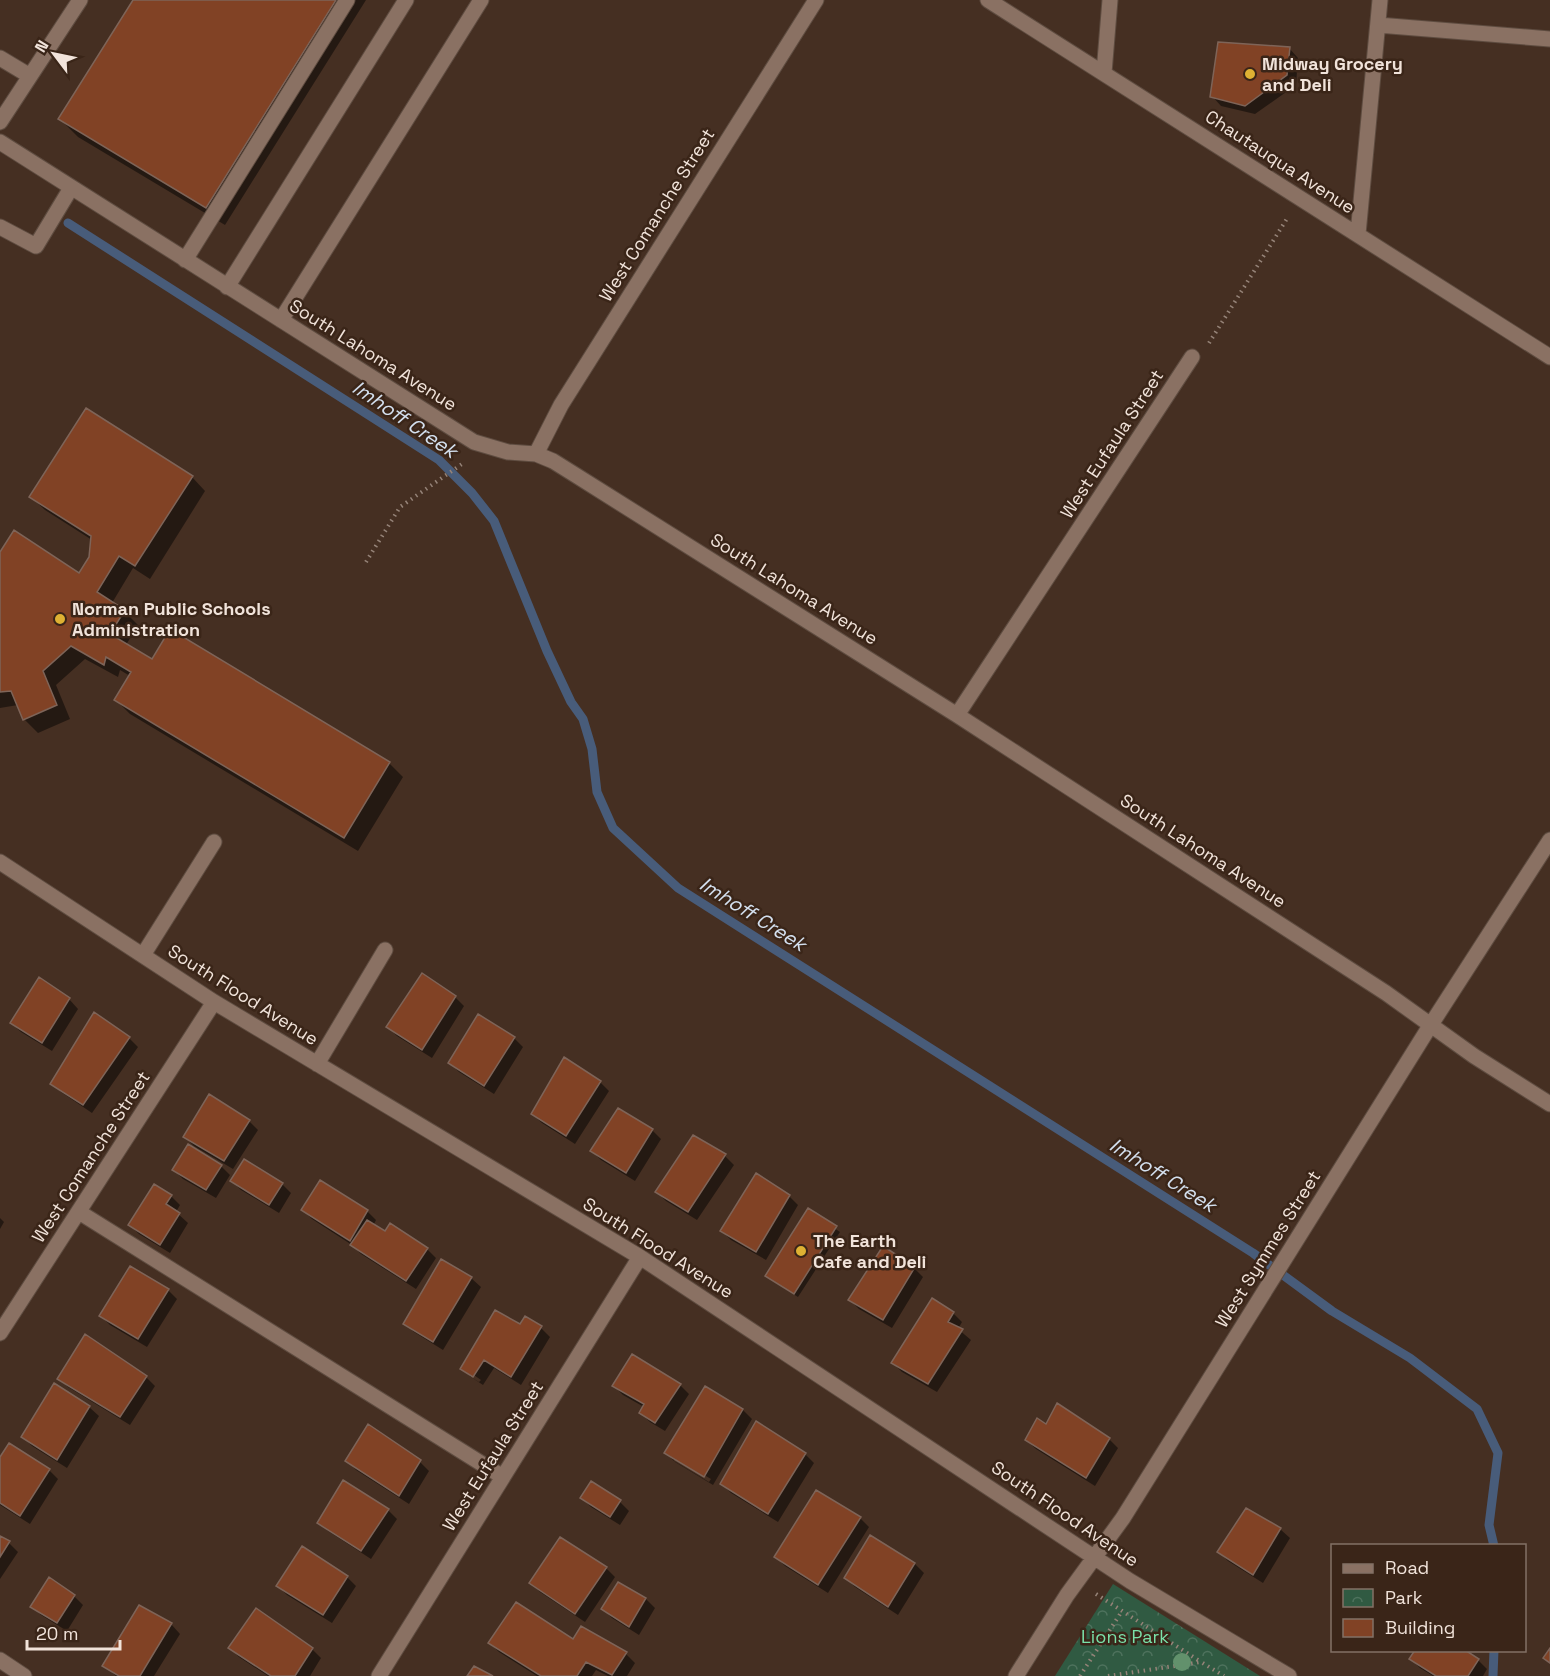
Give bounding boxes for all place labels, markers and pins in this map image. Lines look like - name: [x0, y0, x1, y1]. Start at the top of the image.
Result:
- place label: Midway Grocery and Deli: [1262, 52, 1403, 96]
- marker: Midway Grocery and Deli: [1243, 67, 1257, 81]
- place label: Norman Public Schools Administration: [72, 597, 271, 641]
- marker: Norman Public Schools Administration: [53, 612, 67, 626]
- place label: The Earth Cafe and Deli: [813, 1229, 926, 1273]
- marker: The Earth Cafe and Deli: [794, 1244, 808, 1258]

